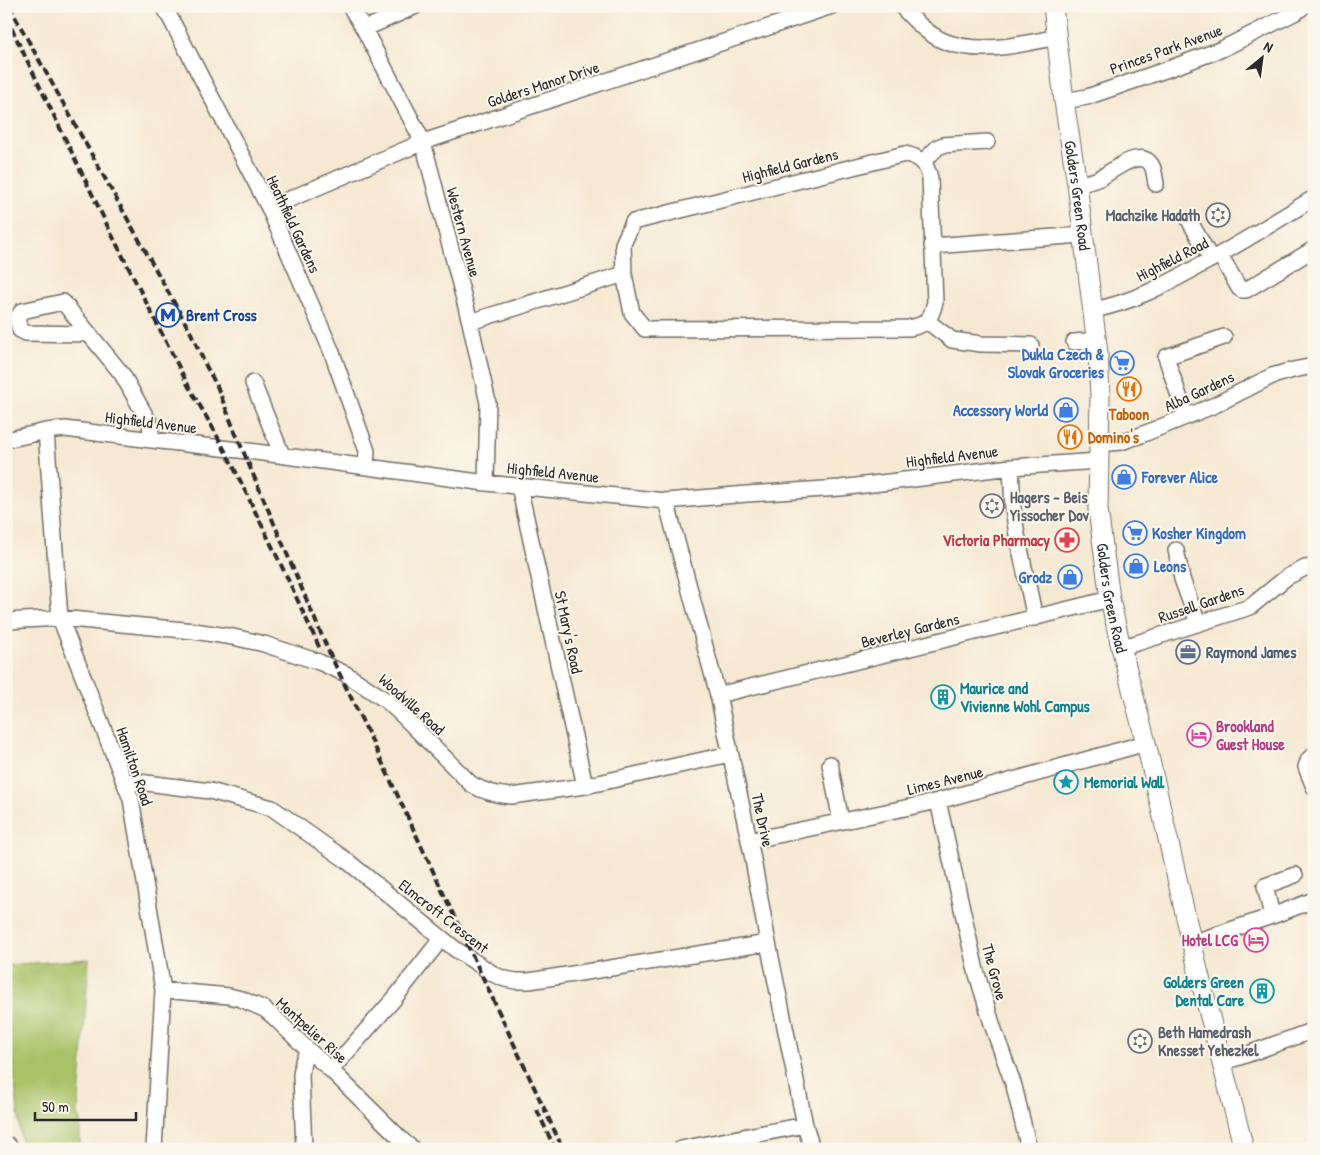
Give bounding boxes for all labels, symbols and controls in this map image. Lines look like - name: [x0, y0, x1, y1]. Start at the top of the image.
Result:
- street label: Princes Park Avenue: [1107, 18, 1226, 80]
- north arrow: [1238, 32, 1288, 82]
- text: N: [1261, 36, 1277, 57]
- street label: Golders Manor Drive: [484, 55, 602, 112]
- street label: Golders Green Road: [1059, 139, 1096, 252]
- street label: Highfield Gardens: [740, 142, 840, 188]
- street label: Heathfield Gardens: [262, 172, 326, 276]
- street label: Western Avenue: [441, 185, 487, 280]
- synagogue icon: Machzike Hadath: [1205, 202, 1231, 228]
- place label: Machzike Hadath: [1106, 204, 1200, 226]
- street label: Highfield Road: [1132, 231, 1212, 287]
- metro station icon: Brent Cross: [155, 302, 181, 328]
- place label: Brent Cross: [186, 304, 258, 326]
- place label: Dukla Czech & Slovak Groceries: [1008, 343, 1105, 383]
- supermarket icon: Dukla Czech & Slovak Groceries: [1109, 350, 1135, 376]
- street label: Alba Gardens: [1160, 365, 1238, 417]
- restaurant icon: Taboon: [1116, 376, 1142, 402]
- shop icon: Accessory World: [1053, 397, 1079, 423]
- place label: Accessory World: [953, 399, 1049, 422]
- place label: Taboon: [1108, 403, 1149, 425]
- street label: Highfield Avenue: [104, 405, 199, 439]
- restaurant icon: Domino's: [1057, 424, 1083, 450]
- place label: Domino's: [1088, 426, 1140, 448]
- street label: Highfield Avenue: [905, 439, 1000, 473]
- street label: Highfield Avenue: [506, 456, 601, 488]
- shop icon: Forever Alice: [1111, 464, 1137, 490]
- place label: Forever Alice: [1141, 466, 1218, 488]
- place label: Hagers - Beis Yissocher Dov: [1010, 486, 1090, 526]
- synagogue icon: Hagers - Beis Yissocher Dov: [979, 493, 1005, 519]
- supermarket icon: Kosher Kingdom: [1122, 520, 1148, 546]
- place label: Kosher Kingdom: [1152, 522, 1246, 545]
- pharmacy icon: Victoria Pharmacy: [1054, 527, 1080, 553]
- place label: Victoria Pharmacy: [943, 529, 1050, 552]
- street label: Golders Green Road: [1092, 542, 1133, 655]
- shop icon: Leons: [1123, 553, 1149, 579]
- place label: Leons: [1154, 555, 1187, 577]
- shop icon: Grodz: [1057, 564, 1083, 590]
- place label: Grodz: [1019, 566, 1052, 588]
- street label: Russell Gardens: [1155, 578, 1247, 628]
- street label: St Mary's Road: [550, 589, 588, 675]
- street label: Beverley Gardens: [859, 607, 961, 653]
- office icon: Raymond James: [1175, 639, 1201, 665]
- place label: Raymond James: [1206, 641, 1297, 664]
- street label: Woodville Road: [374, 668, 450, 740]
- place label: Maurice and Vivienne Wohl Campus: [960, 677, 1091, 718]
- building icon: Maurice and Vivienne Wohl Campus: [930, 684, 956, 710]
- place label: Brookland Guest House: [1216, 715, 1285, 755]
- hotel icon: Brookland Guest House: [1186, 722, 1212, 748]
- street label: Hamilton Road: [111, 724, 159, 808]
- street label: Limes Avenue: [905, 760, 986, 800]
- place icon: Memorial Wall: [1053, 769, 1079, 795]
- place label: Memorial Wall: [1084, 771, 1165, 793]
- street label: The Drive: [747, 791, 780, 849]
- street label: Elmcroft Crescent: [394, 874, 494, 958]
- hotel icon: Hotel LCG: [1243, 927, 1269, 953]
- place label: Hotel LCG: [1182, 929, 1238, 951]
- street label: The Grove: [977, 941, 1013, 1003]
- place label: Golders Green Dental Care: [1163, 971, 1245, 1011]
- building icon: Golders Green Dental Care: [1249, 978, 1275, 1004]
- street label: Montpelier Rise: [271, 992, 353, 1068]
- place label: Beth Hamedrash Knesset Yehezkel: [1158, 1021, 1259, 1061]
- synagogue icon: Beth Hamedrash Knesset Yehezkel: [1127, 1028, 1153, 1054]
- scale bar: [35, 1090, 136, 1122]
- text: 50 m: [42, 1096, 69, 1117]

